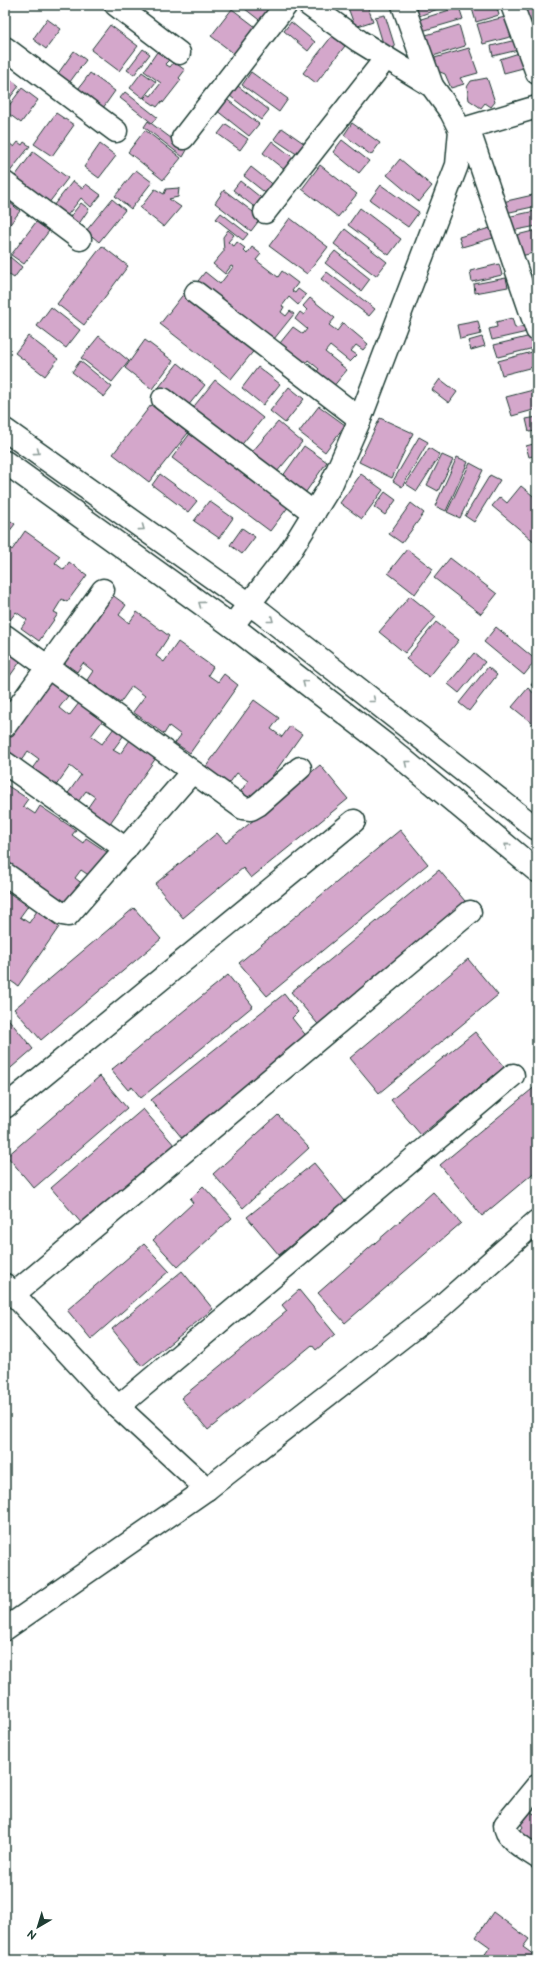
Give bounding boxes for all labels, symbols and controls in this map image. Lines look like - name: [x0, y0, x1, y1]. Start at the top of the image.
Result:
- one-way arrow: [32, 447, 39, 454]
- one-way arrow: [138, 523, 145, 530]
- one-way arrow: [198, 601, 205, 609]
- one-way arrow: [266, 615, 273, 622]
- one-way arrow: [302, 680, 309, 687]
- one-way arrow: [369, 695, 376, 702]
- one-way arrow: [404, 760, 412, 767]
- one-way arrow: [505, 843, 512, 850]
- north arrow: [18, 1907, 58, 1947]
- text: N: [25, 1927, 39, 1942]

